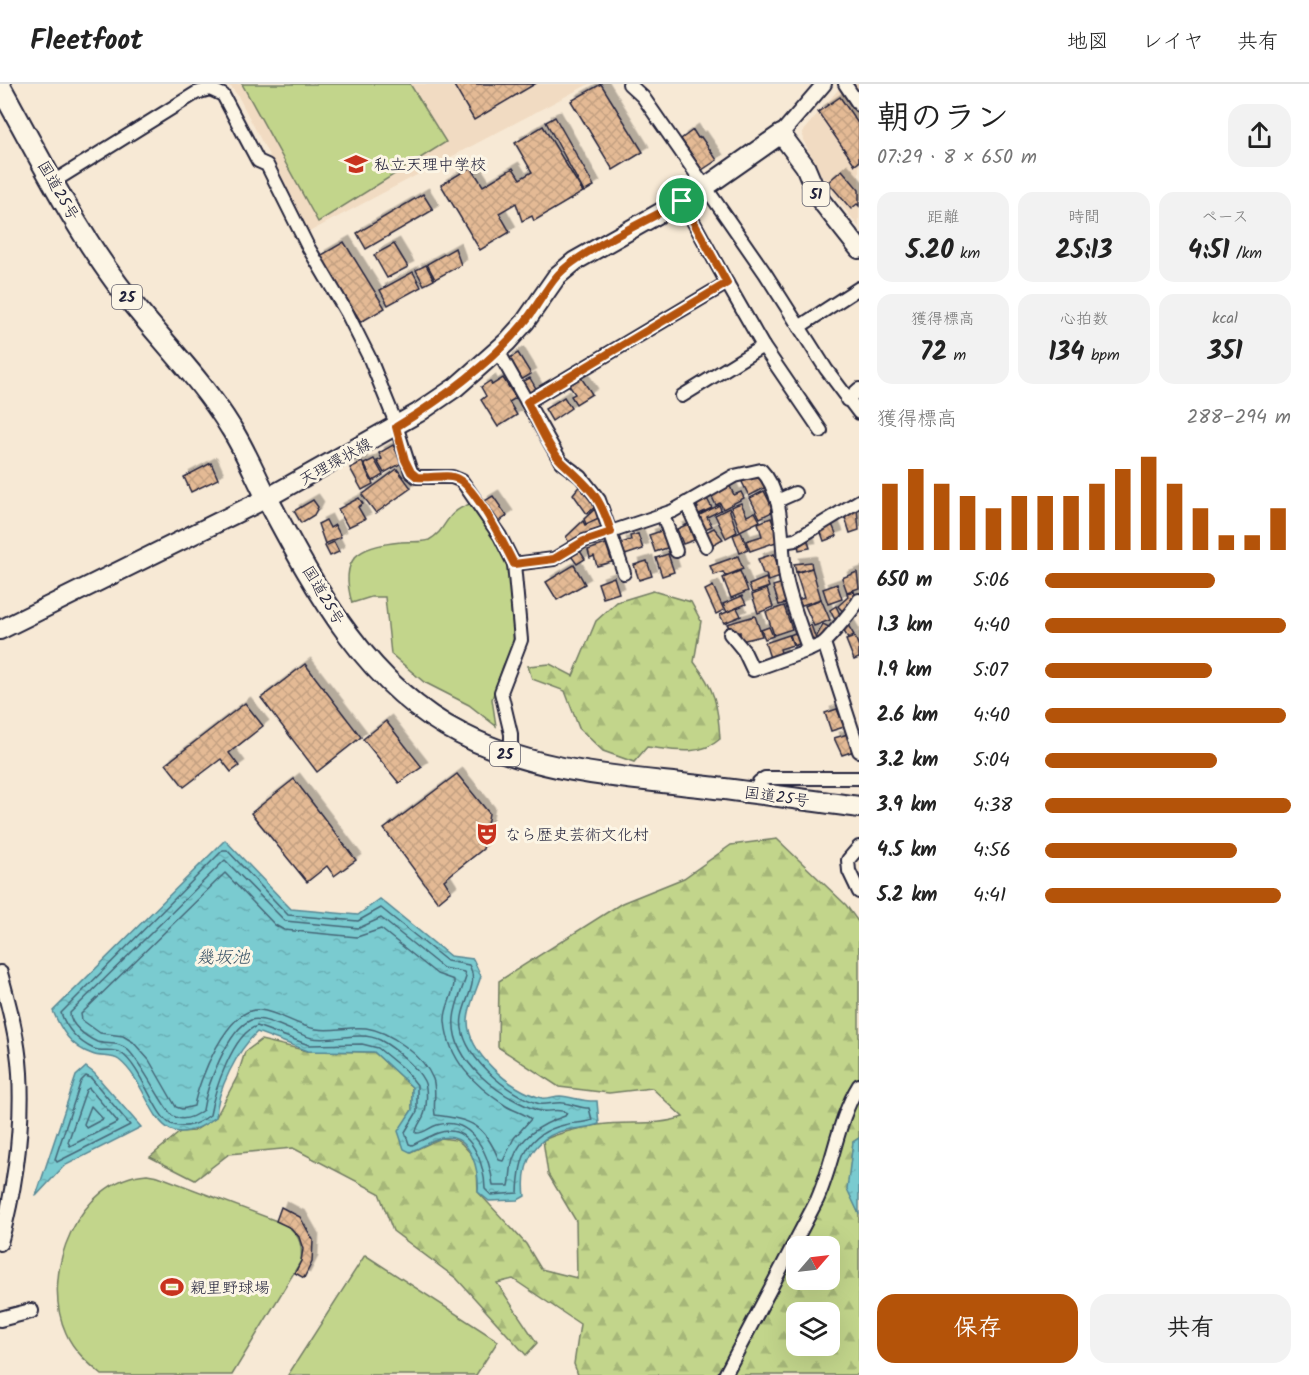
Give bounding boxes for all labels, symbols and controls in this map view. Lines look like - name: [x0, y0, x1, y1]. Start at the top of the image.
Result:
- text: Fleetfoot: [30, 19, 143, 64]
- text: 地図: [1067, 26, 1109, 59]
- text: レイヤ: [1142, 26, 1204, 59]
- text: 共有: [1237, 26, 1279, 59]
- text: 朝のラン: [877, 93, 1009, 146]
- button: share: [1228, 104, 1291, 167]
- text: 07:29 · 8 × 650 m: [877, 142, 1037, 174]
- school or university icon: 私立天理中学校: [343, 151, 369, 177]
- place label: 私立天理中学校: [374, 153, 486, 178]
- street label: 国道25号: [30, 156, 85, 226]
- pin: [656, 175, 707, 226]
- road number: 51: [802, 182, 830, 206]
- icon: arrive: [665, 184, 698, 217]
- text: 距離: [927, 205, 959, 230]
- text: 時間: [1068, 205, 1100, 230]
- text: ペース: [1201, 205, 1249, 230]
- text: 5.20: [906, 230, 954, 272]
- text: 25:13: [1056, 230, 1112, 272]
- text: 4:51: [1188, 230, 1230, 272]
- text: km: [954, 241, 980, 266]
- text: /km: [1230, 241, 1262, 266]
- road number: 25: [112, 285, 142, 309]
- text: kcal: [1212, 306, 1238, 331]
- text: 獲得標高: [911, 307, 975, 332]
- text: 心拍数: [1060, 307, 1108, 332]
- text: 351: [1207, 331, 1243, 373]
- text: 72: [920, 332, 947, 374]
- text: 134: [1048, 332, 1085, 374]
- text: m: [947, 343, 966, 368]
- text: bpm: [1085, 343, 1120, 368]
- text: 288–294 m: [1187, 402, 1291, 434]
- text: 獲得標高: [877, 404, 957, 436]
- street label: 天理環状線: [295, 432, 377, 493]
- street label: 国道25号: [295, 561, 350, 630]
- text: 650 m: [877, 565, 932, 597]
- text: 5:06: [973, 565, 1010, 597]
- text: 1.3 km: [877, 610, 933, 642]
- text: 4:40: [973, 610, 1010, 642]
- text: 1.9 km: [877, 655, 932, 687]
- text: 5:07: [973, 655, 1008, 687]
- text: 2.6 km: [877, 700, 938, 732]
- text: 4:40: [973, 700, 1010, 732]
- road number: 25: [490, 742, 520, 766]
- text: 3.2 km: [877, 745, 938, 777]
- text: 5:04: [973, 745, 1010, 777]
- street label: 国道25号: [742, 781, 811, 814]
- text: 3.9 km: [877, 790, 937, 822]
- text: 4:38: [973, 790, 1012, 822]
- theatre icon: なら歴史芸術文化村: [474, 821, 500, 847]
- place label: なら歴史芸術文化村: [505, 823, 649, 848]
- text: 4.5 km: [877, 835, 937, 867]
- text: 4:56: [973, 835, 1011, 867]
- text: 5.2 km: [877, 880, 937, 912]
- text: 4:41: [973, 880, 1006, 912]
- water label: 幾坂池: [196, 944, 251, 973]
- north arrow: [786, 1236, 840, 1290]
- map controls: [786, 1236, 840, 1356]
- sports icon: 親里野球場: [159, 1274, 185, 1300]
- place label: 親里野球場: [190, 1276, 270, 1301]
- button: 保存: [877, 1294, 1078, 1363]
- button: 共有: [1090, 1294, 1291, 1363]
- button: layers: [786, 1302, 840, 1356]

